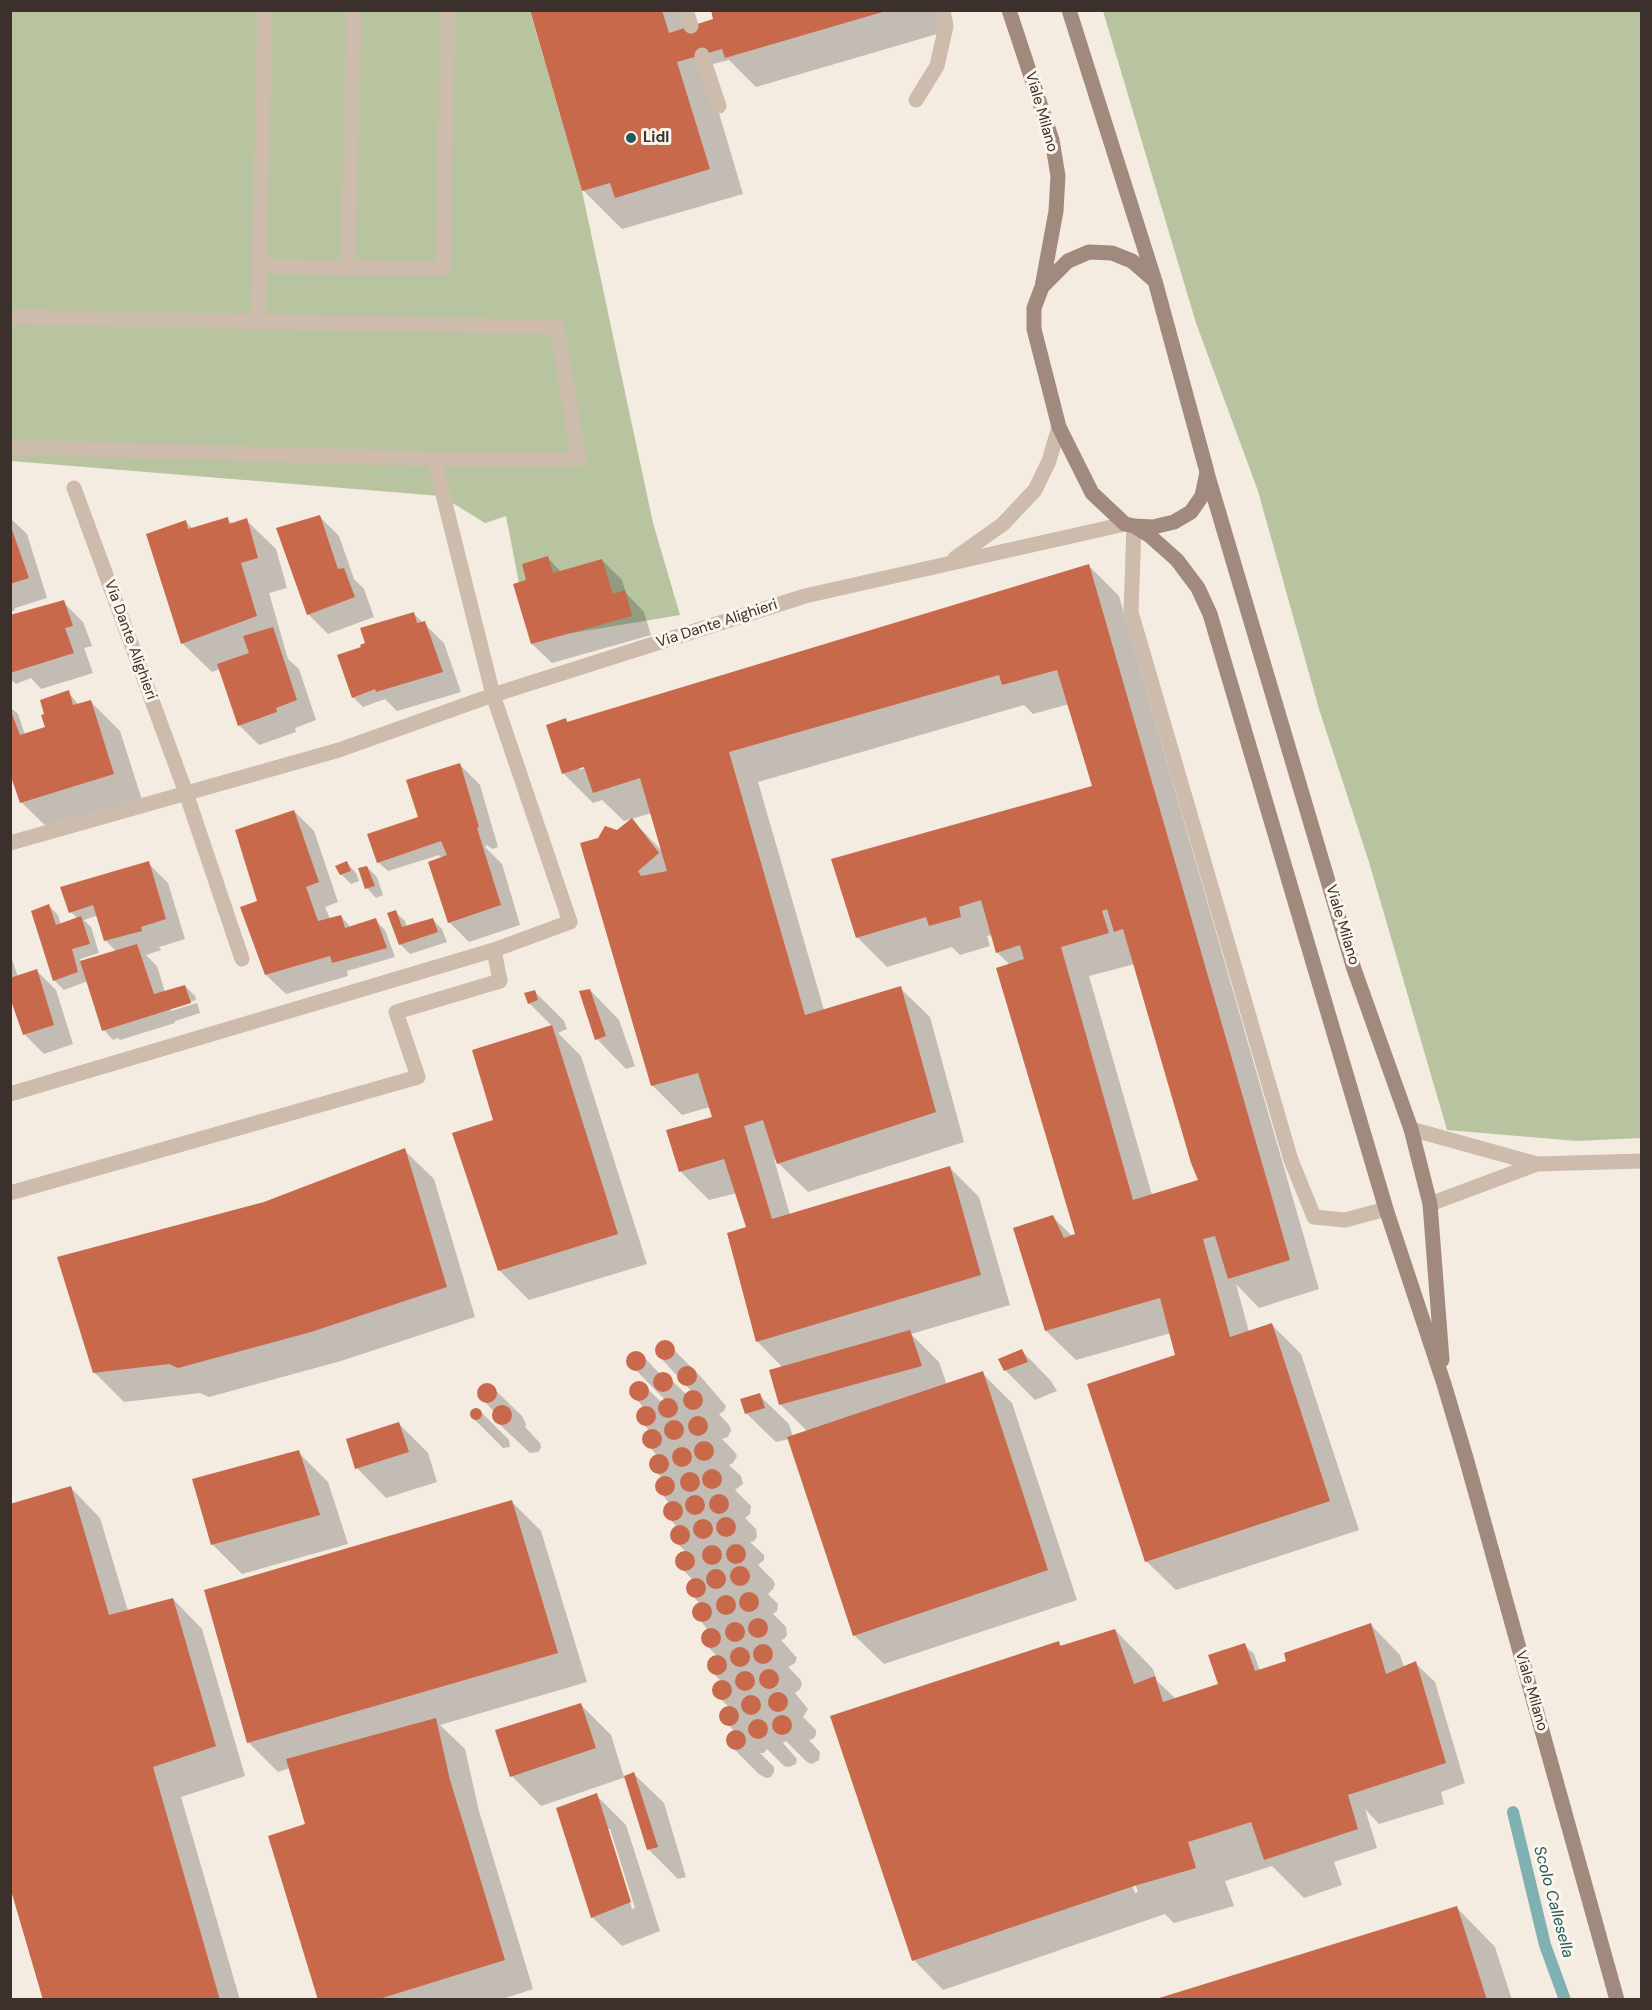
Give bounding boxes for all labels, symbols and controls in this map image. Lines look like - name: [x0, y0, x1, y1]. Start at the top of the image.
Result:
- street label: Viale Milano: [1021, 70, 1061, 154]
- place label: Lidl: [643, 129, 669, 147]
- marker: Lidl: [624, 131, 638, 145]
- street label: Via Dante Alighieri: [100, 578, 160, 702]
- street label: Via Dante Alighieri: [654, 596, 780, 652]
- street label: Viale Milano: [1321, 883, 1363, 967]
- street label: Viale Milano: [1511, 1649, 1551, 1733]
- water label: Scolo Callesella: [1529, 1844, 1577, 1960]

